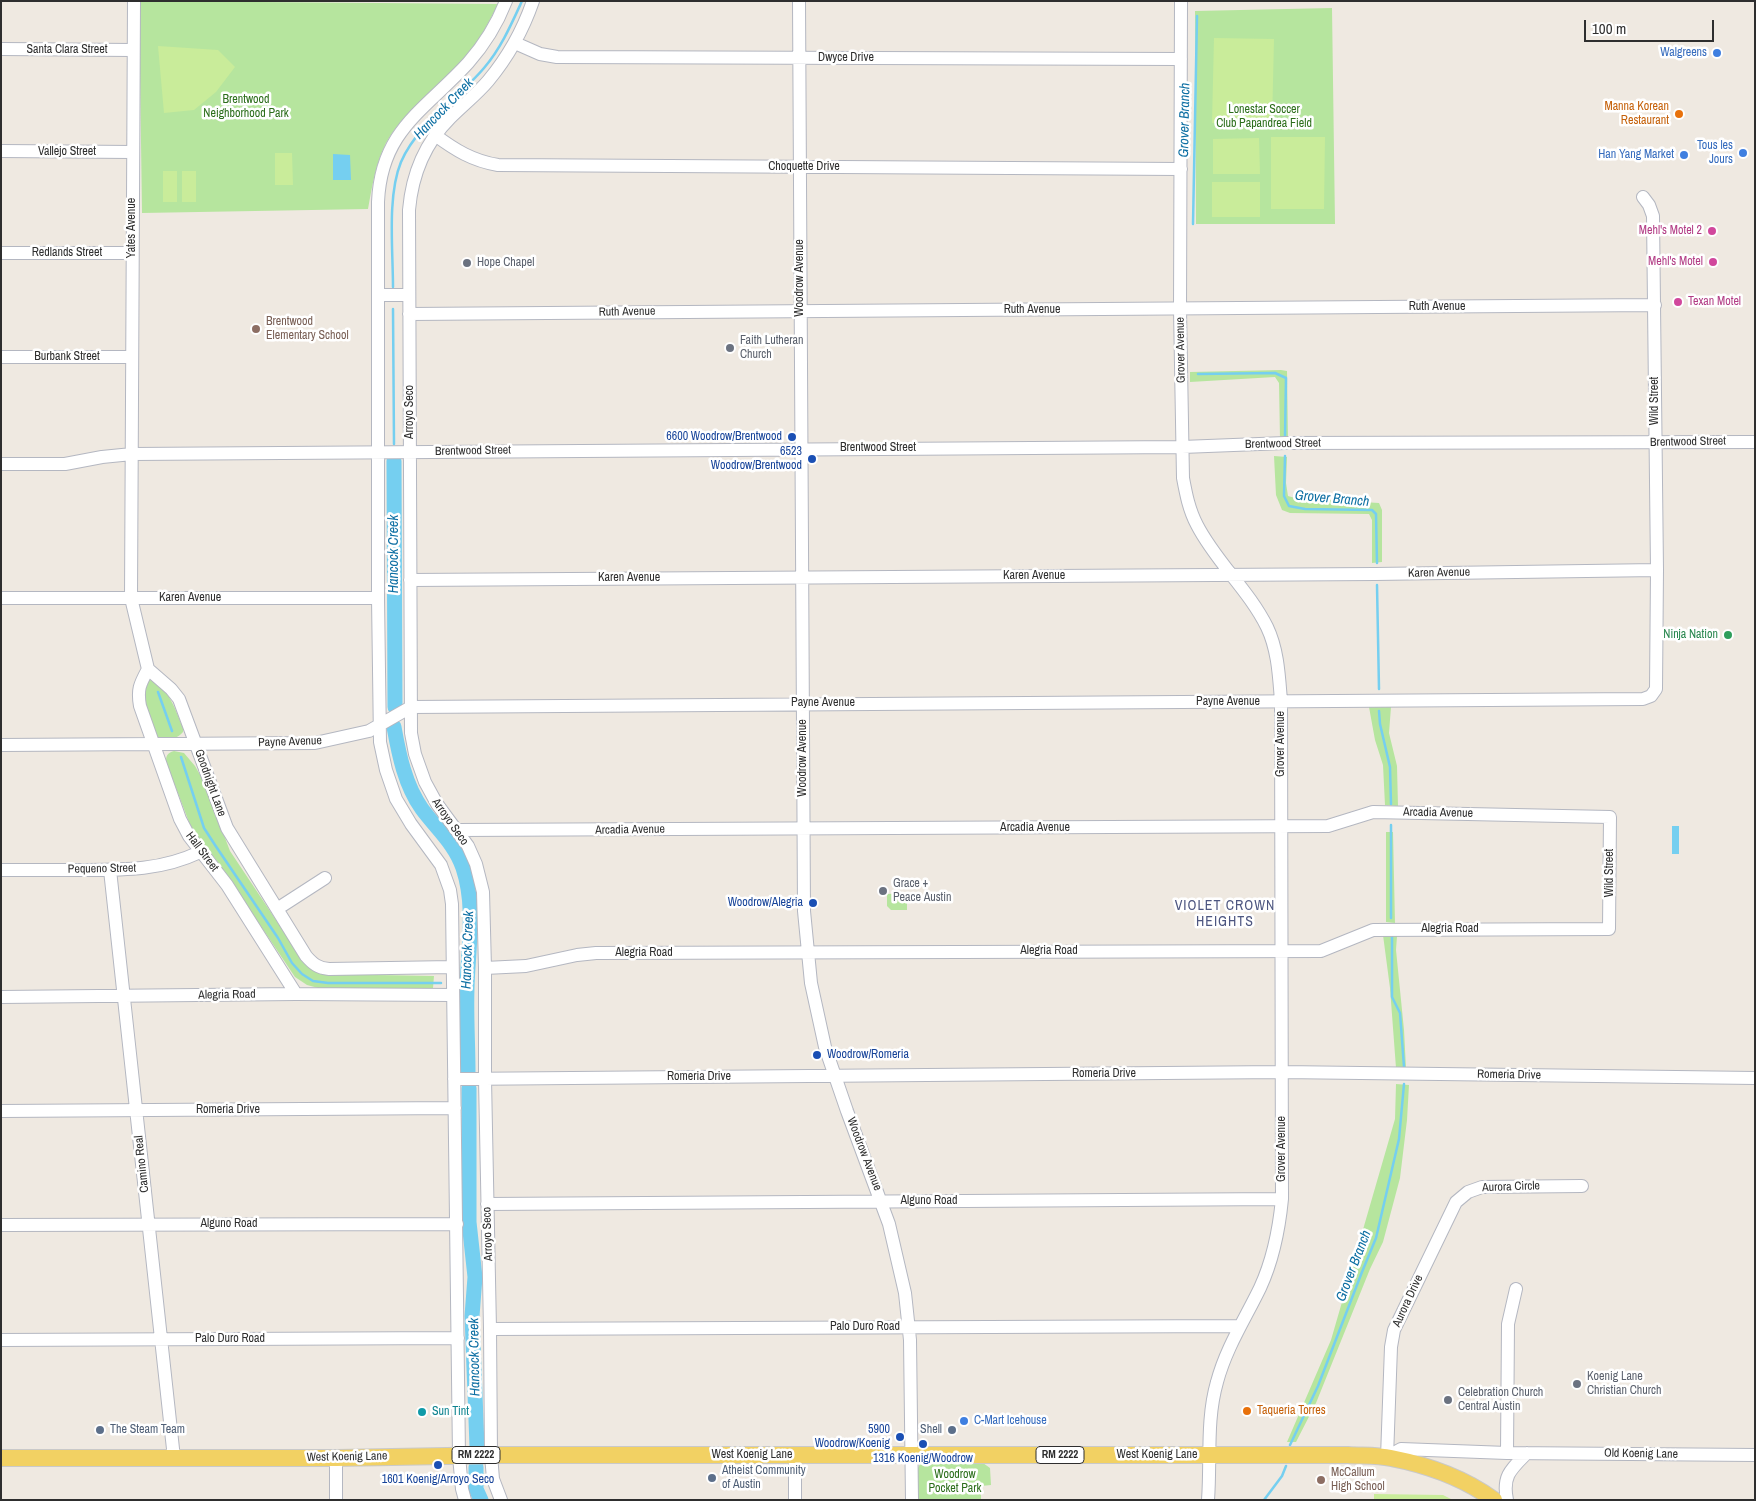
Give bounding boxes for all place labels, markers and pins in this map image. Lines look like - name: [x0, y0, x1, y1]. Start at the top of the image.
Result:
- place label: Walgreens: [1660, 46, 1707, 60]
- marker: Walgreens: [1711, 47, 1723, 59]
- place label: Manna Korean Restaurant: [1604, 100, 1669, 128]
- marker: Manna Korean Restaurant: [1673, 108, 1685, 120]
- place label: Tous les Jours: [1697, 139, 1733, 167]
- marker: Tous les Jours: [1737, 147, 1749, 159]
- place label: Han Yang Market: [1598, 148, 1674, 162]
- marker: Han Yang Market: [1678, 149, 1690, 161]
- place label: Mehl's Motel 2: [1639, 224, 1702, 238]
- marker: Mehl's Motel 2: [1706, 225, 1718, 237]
- place label: Mehl's Motel: [1648, 255, 1703, 269]
- place label: Hope Chapel: [477, 256, 534, 270]
- marker: Mehl's Motel: [1707, 256, 1719, 268]
- marker: Hope Chapel: [461, 257, 473, 269]
- place label: Texan Motel: [1688, 295, 1741, 309]
- marker: Texan Motel: [1672, 296, 1684, 308]
- place label: Brentwood Elementary School: [266, 315, 349, 343]
- marker: Brentwood Elementary School: [250, 323, 262, 335]
- place label: Faith Lutheran Church: [740, 334, 804, 362]
- marker: Faith Lutheran Church: [724, 342, 736, 354]
- place label: 6600 Woodrow/Brentwood: [666, 430, 782, 444]
- marker: 6600 Woodrow/Brentwood: [786, 431, 798, 443]
- place label: 6523 Woodrow/Brentwood: [711, 445, 802, 473]
- marker: 6523 Woodrow/Brentwood: [806, 453, 818, 465]
- place label: Ninja Nation: [1663, 628, 1718, 642]
- marker: Ninja Nation: [1722, 629, 1734, 641]
- place label: Grace + Peace Austin: [893, 877, 952, 905]
- marker: Grace + Peace Austin: [877, 885, 889, 897]
- place label: Woodrow/Alegria: [728, 896, 803, 910]
- marker: Woodrow/Alegria: [807, 897, 819, 909]
- place label: Woodrow/Romeria: [827, 1048, 909, 1062]
- marker: Woodrow/Romeria: [811, 1049, 823, 1061]
- place label: Koenig Lane Christian Church: [1587, 1370, 1661, 1398]
- marker: Koenig Lane Christian Church: [1571, 1378, 1583, 1390]
- place label: Celebration Church Central Austin: [1458, 1386, 1543, 1414]
- marker: Celebration Church Central Austin: [1442, 1394, 1454, 1406]
- place label: Taqueria Torres: [1257, 1404, 1326, 1418]
- place label: Sun Tint: [432, 1405, 469, 1419]
- marker: Taqueria Torres: [1241, 1405, 1253, 1417]
- marker: Sun Tint: [416, 1406, 428, 1418]
- place label: C-Mart Icehouse: [974, 1414, 1047, 1428]
- marker: C-Mart Icehouse: [958, 1415, 970, 1427]
- place label: The Steam Team: [110, 1423, 185, 1437]
- place label: 5900 Woodrow/Koenig: [815, 1423, 890, 1451]
- place label: Shell: [920, 1423, 942, 1437]
- marker: The Steam Team: [94, 1424, 106, 1436]
- marker: Shell: [946, 1424, 958, 1436]
- marker: 5900 Woodrow/Koenig: [894, 1431, 906, 1443]
- marker: 1316 Koenig/Woodrow: [917, 1438, 929, 1450]
- place label: 1316 Koenig/Woodrow: [873, 1452, 973, 1466]
- marker: 1601 Koenig/Arroyo Seco: [432, 1459, 444, 1471]
- place label: Atheist Community of Austin: [722, 1464, 806, 1492]
- place label: McCallum High School: [1331, 1466, 1385, 1494]
- marker: Atheist Community of Austin: [706, 1472, 718, 1484]
- place label: 1601 Koenig/Arroyo Seco: [382, 1473, 494, 1487]
- marker: McCallum High School: [1315, 1474, 1327, 1486]

